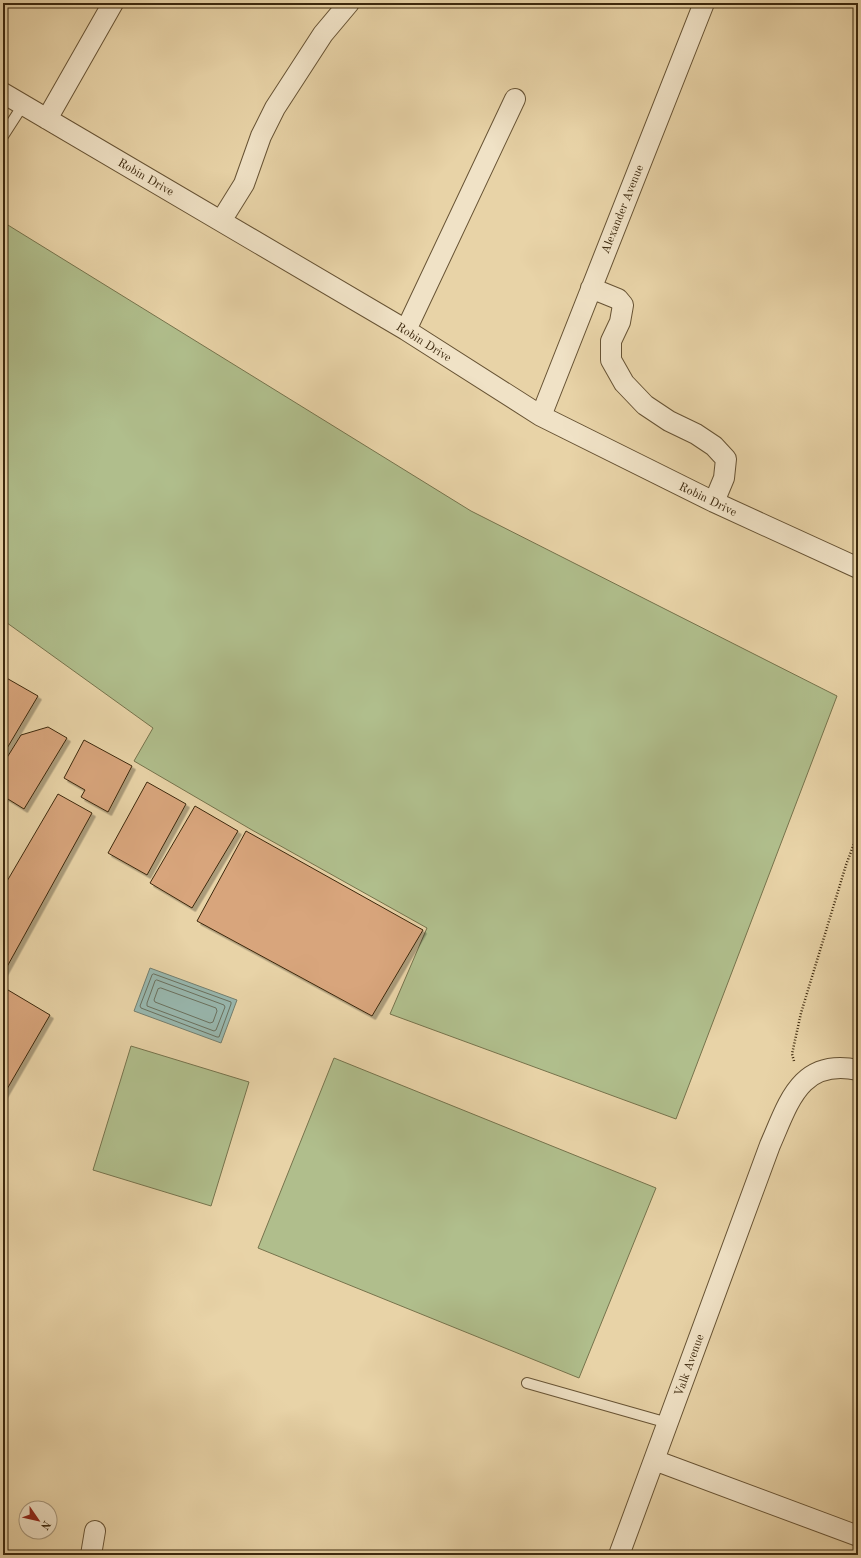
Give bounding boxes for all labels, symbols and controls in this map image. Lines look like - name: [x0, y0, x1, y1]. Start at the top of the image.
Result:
- street label: Robin Drive: [115, 157, 176, 199]
- street label: Alexander Avenue: [600, 163, 646, 256]
- street label: Robin Drive: [394, 321, 454, 365]
- street label: Robin Drive: [677, 481, 739, 519]
- street label: Valk Avenue: [673, 1332, 707, 1398]
- north arrow: [18, 1500, 58, 1540]
- text: N: [38, 1518, 52, 1532]

